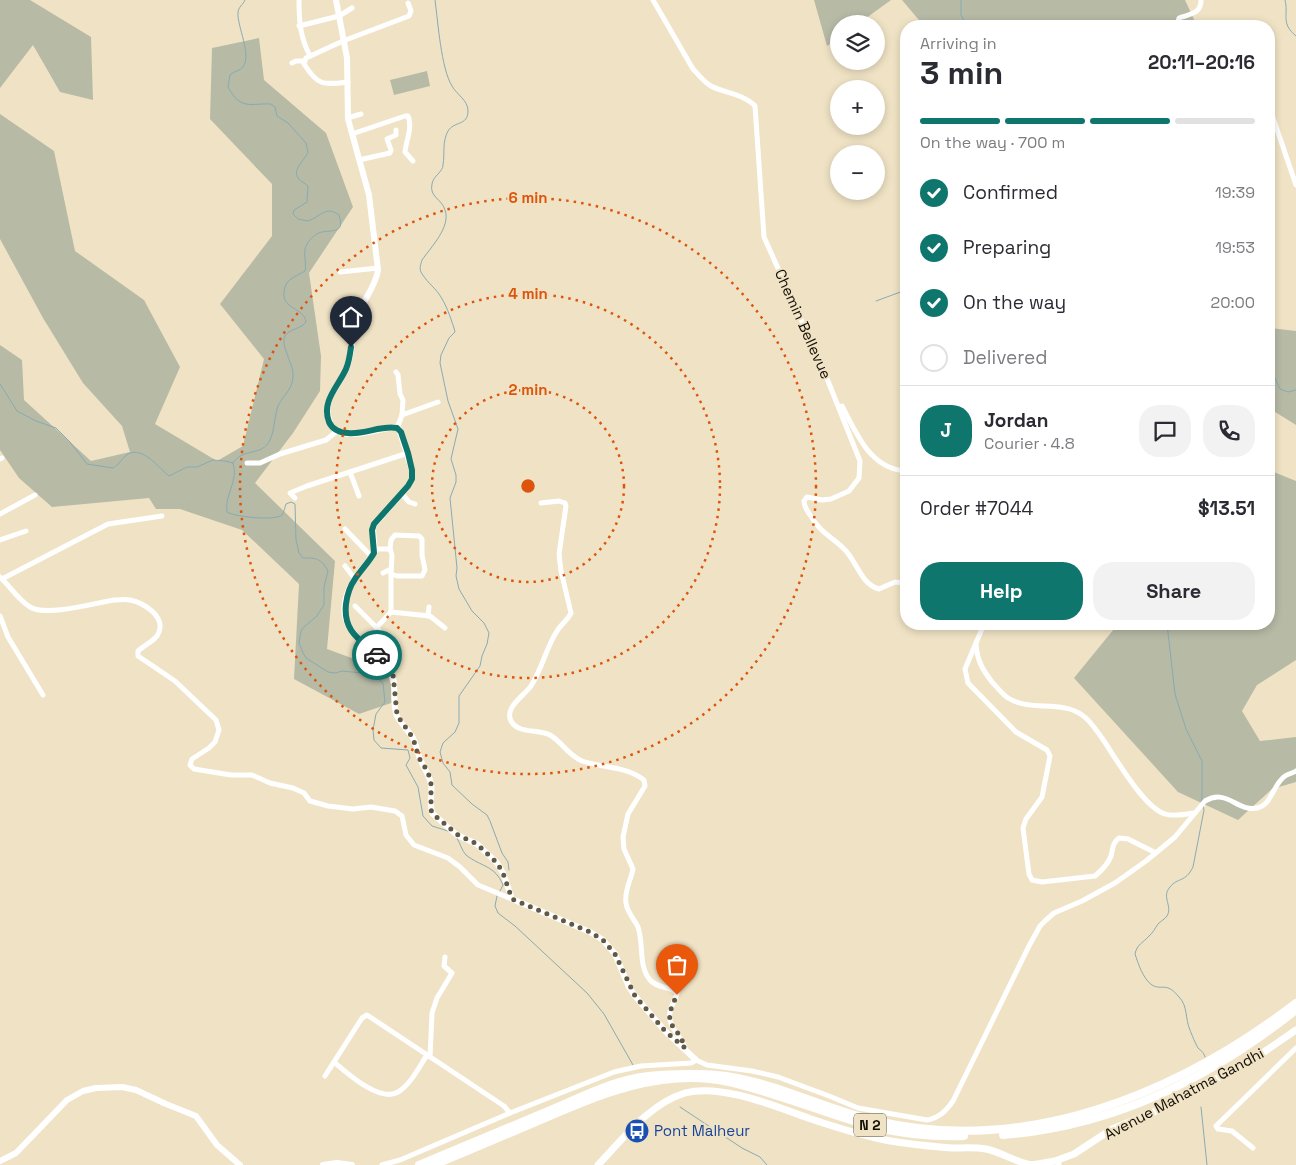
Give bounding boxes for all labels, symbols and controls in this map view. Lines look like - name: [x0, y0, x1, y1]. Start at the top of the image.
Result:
- map controls: [830, 15, 885, 200]
- button: layers: [830, 15, 885, 70]
- text: Arriving in: [920, 33, 997, 54]
- text: 20:11–20:16: [1148, 50, 1255, 75]
- text: 3 min: [920, 53, 1003, 93]
- button: +: [830, 80, 885, 135]
- text: On the way · 700 m: [920, 132, 1065, 153]
- button: −: [830, 145, 885, 200]
- icon: check: [920, 179, 948, 207]
- text: Confirmed: [963, 180, 1058, 205]
- text: 19:39: [1215, 182, 1255, 203]
- text: 6 min: [508, 188, 548, 207]
- icon: check: [920, 234, 948, 262]
- text: Preparing: [963, 235, 1051, 260]
- text: 19:53: [1215, 237, 1255, 258]
- street label: Chemin Bellevue: [771, 266, 836, 382]
- text: 4 min: [508, 284, 548, 303]
- icon: check: [920, 289, 948, 317]
- text: On the way: [963, 290, 1066, 315]
- text: 20:00: [1211, 292, 1255, 313]
- pin: [330, 296, 372, 347]
- icon: home: [337, 303, 365, 331]
- text: Delivered: [963, 345, 1048, 370]
- text: 2 min: [509, 380, 547, 399]
- button: chat: [1139, 405, 1191, 457]
- button: phone: [1203, 405, 1255, 457]
- text: Jordan: [984, 408, 1049, 433]
- text: J: [940, 418, 952, 443]
- text: Courier · 4.8: [984, 433, 1075, 454]
- centre of rings: [519, 477, 537, 495]
- text: Order #7044: [920, 496, 1034, 521]
- text: $13.51: [1198, 496, 1255, 521]
- button: Help: [920, 562, 1083, 620]
- button: Share: [1093, 562, 1255, 620]
- courier: [352, 630, 402, 680]
- icon: car: [363, 641, 391, 669]
- pin: [656, 944, 698, 995]
- icon: bag: [663, 951, 691, 979]
- street label: Avenue Mahatma Gandhi: [1101, 1043, 1267, 1144]
- road number: N 2: [854, 1114, 886, 1136]
- bus stop icon: Pont Malheur: [624, 1118, 650, 1144]
- place label: Pont Malheur: [654, 1121, 750, 1140]

